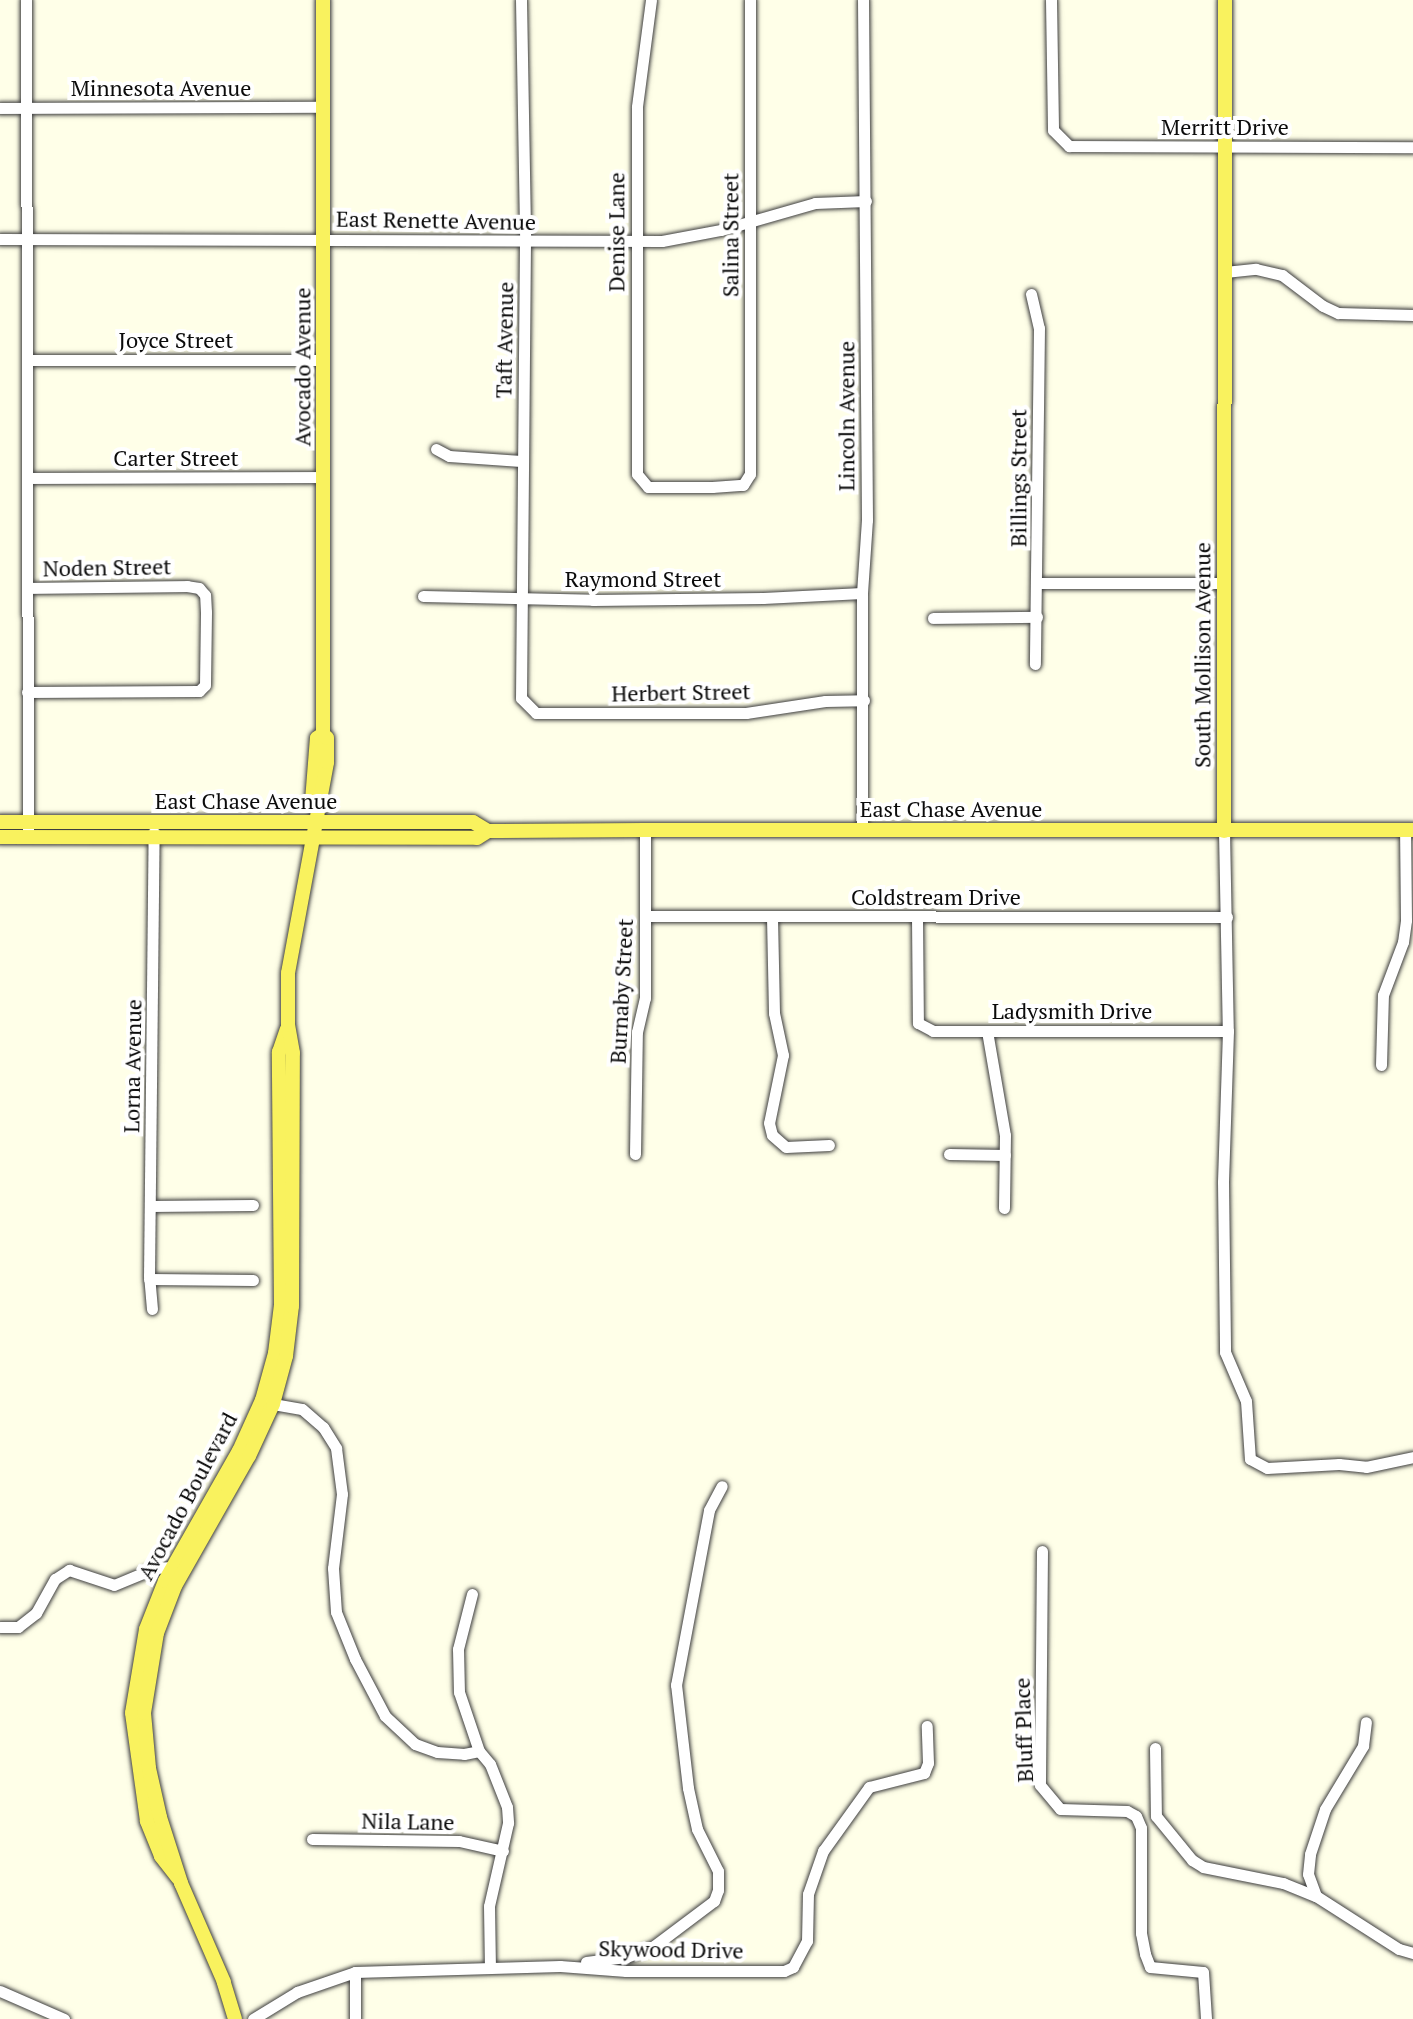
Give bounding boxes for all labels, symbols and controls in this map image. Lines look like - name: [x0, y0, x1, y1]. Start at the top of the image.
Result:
- street label: Minnesota Avenue: [71, 75, 251, 101]
- street label: Merritt Drive: [1161, 114, 1289, 140]
- street label: Denise Lane: [603, 172, 629, 292]
- street label: Salina Street: [717, 173, 743, 297]
- street label: East Renette Avenue: [336, 205, 536, 235]
- street label: Taft Avenue: [490, 281, 518, 399]
- street label: Avocado Avenue: [289, 287, 315, 447]
- street label: Joyce Street: [119, 327, 233, 353]
- street label: Lincoln Avenue: [833, 341, 859, 491]
- street label: Billings Street: [1005, 409, 1031, 547]
- street label: Carter Street: [113, 445, 239, 471]
- street label: South Mollison Avenue: [1189, 542, 1215, 768]
- street label: Noden Street: [42, 553, 172, 581]
- street label: Raymond Street: [565, 566, 721, 592]
- street label: Herbert Street: [611, 678, 751, 706]
- street label: East Chase Avenue: [154, 788, 338, 814]
- street label: East Chase Avenue: [859, 796, 1043, 822]
- street label: Coldstream Drive: [851, 884, 1021, 910]
- street label: Burnaby Street: [604, 918, 638, 1064]
- street label: Ladysmith Drive: [992, 998, 1152, 1024]
- street label: Lorna Avenue: [118, 999, 146, 1133]
- street label: Avocado Boulevard: [132, 1408, 242, 1584]
- street label: Bluff Place: [1008, 1677, 1038, 1783]
- street label: Nila Lane: [361, 1807, 455, 1835]
- street label: Skywood Drive: [598, 1935, 744, 1963]

